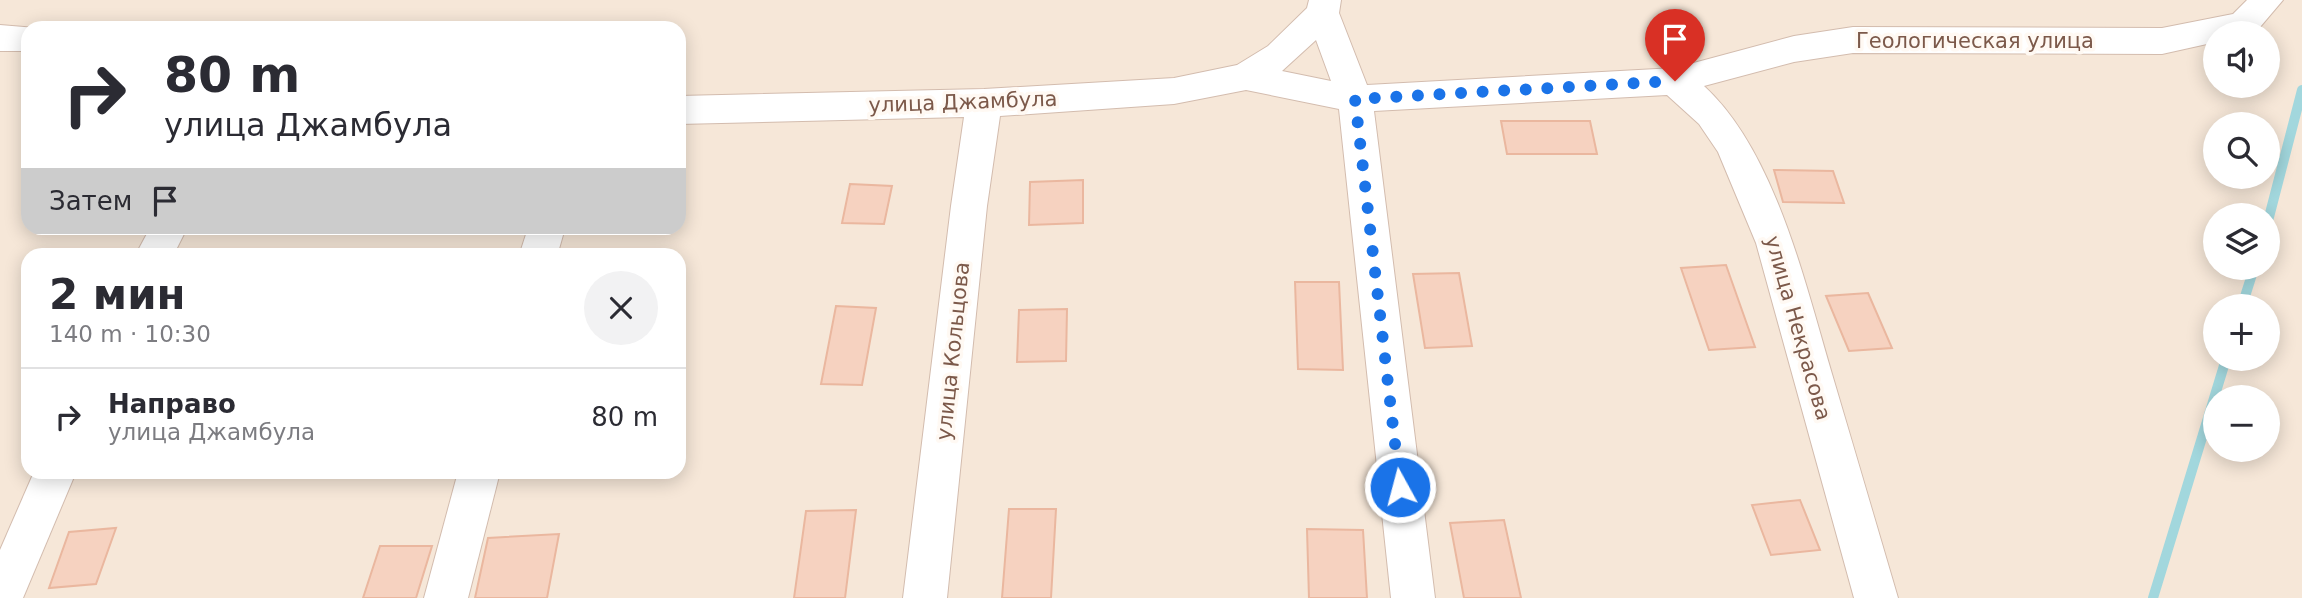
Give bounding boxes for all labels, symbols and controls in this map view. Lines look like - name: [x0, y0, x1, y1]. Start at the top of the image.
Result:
- pin: [1645, 9, 1705, 81]
- icon: arrive: [1656, 20, 1694, 58]
- map controls: [2203, 21, 2280, 462]
- button: sound: [2203, 21, 2280, 98]
- street label: Геологическая улица: [1856, 29, 2094, 53]
- text: 80 m: [164, 47, 300, 104]
- icon: right: [49, 49, 140, 140]
- street label: улица Джамбула: [868, 87, 1058, 117]
- text: улица Джамбула: [164, 106, 452, 144]
- button: search: [2203, 112, 2280, 189]
- icon: arrive: [146, 182, 184, 220]
- text: Затем: [49, 186, 132, 216]
- button: layers: [2203, 203, 2280, 280]
- street label: улица Некрасова: [1760, 233, 1836, 423]
- street label: улица Кольцова: [932, 261, 974, 441]
- text: 2 мин: [49, 270, 186, 319]
- button: close: [584, 271, 658, 345]
- button: +: [2203, 294, 2280, 371]
- text: 140 m · 10:30: [49, 321, 211, 347]
- button: −: [2203, 385, 2280, 462]
- text: Направо: [108, 389, 236, 419]
- icon: right: [49, 398, 87, 436]
- text: 80 m: [591, 402, 658, 432]
- text: улица Джамбула: [108, 419, 315, 445]
- position arrow: [1363, 450, 1437, 524]

